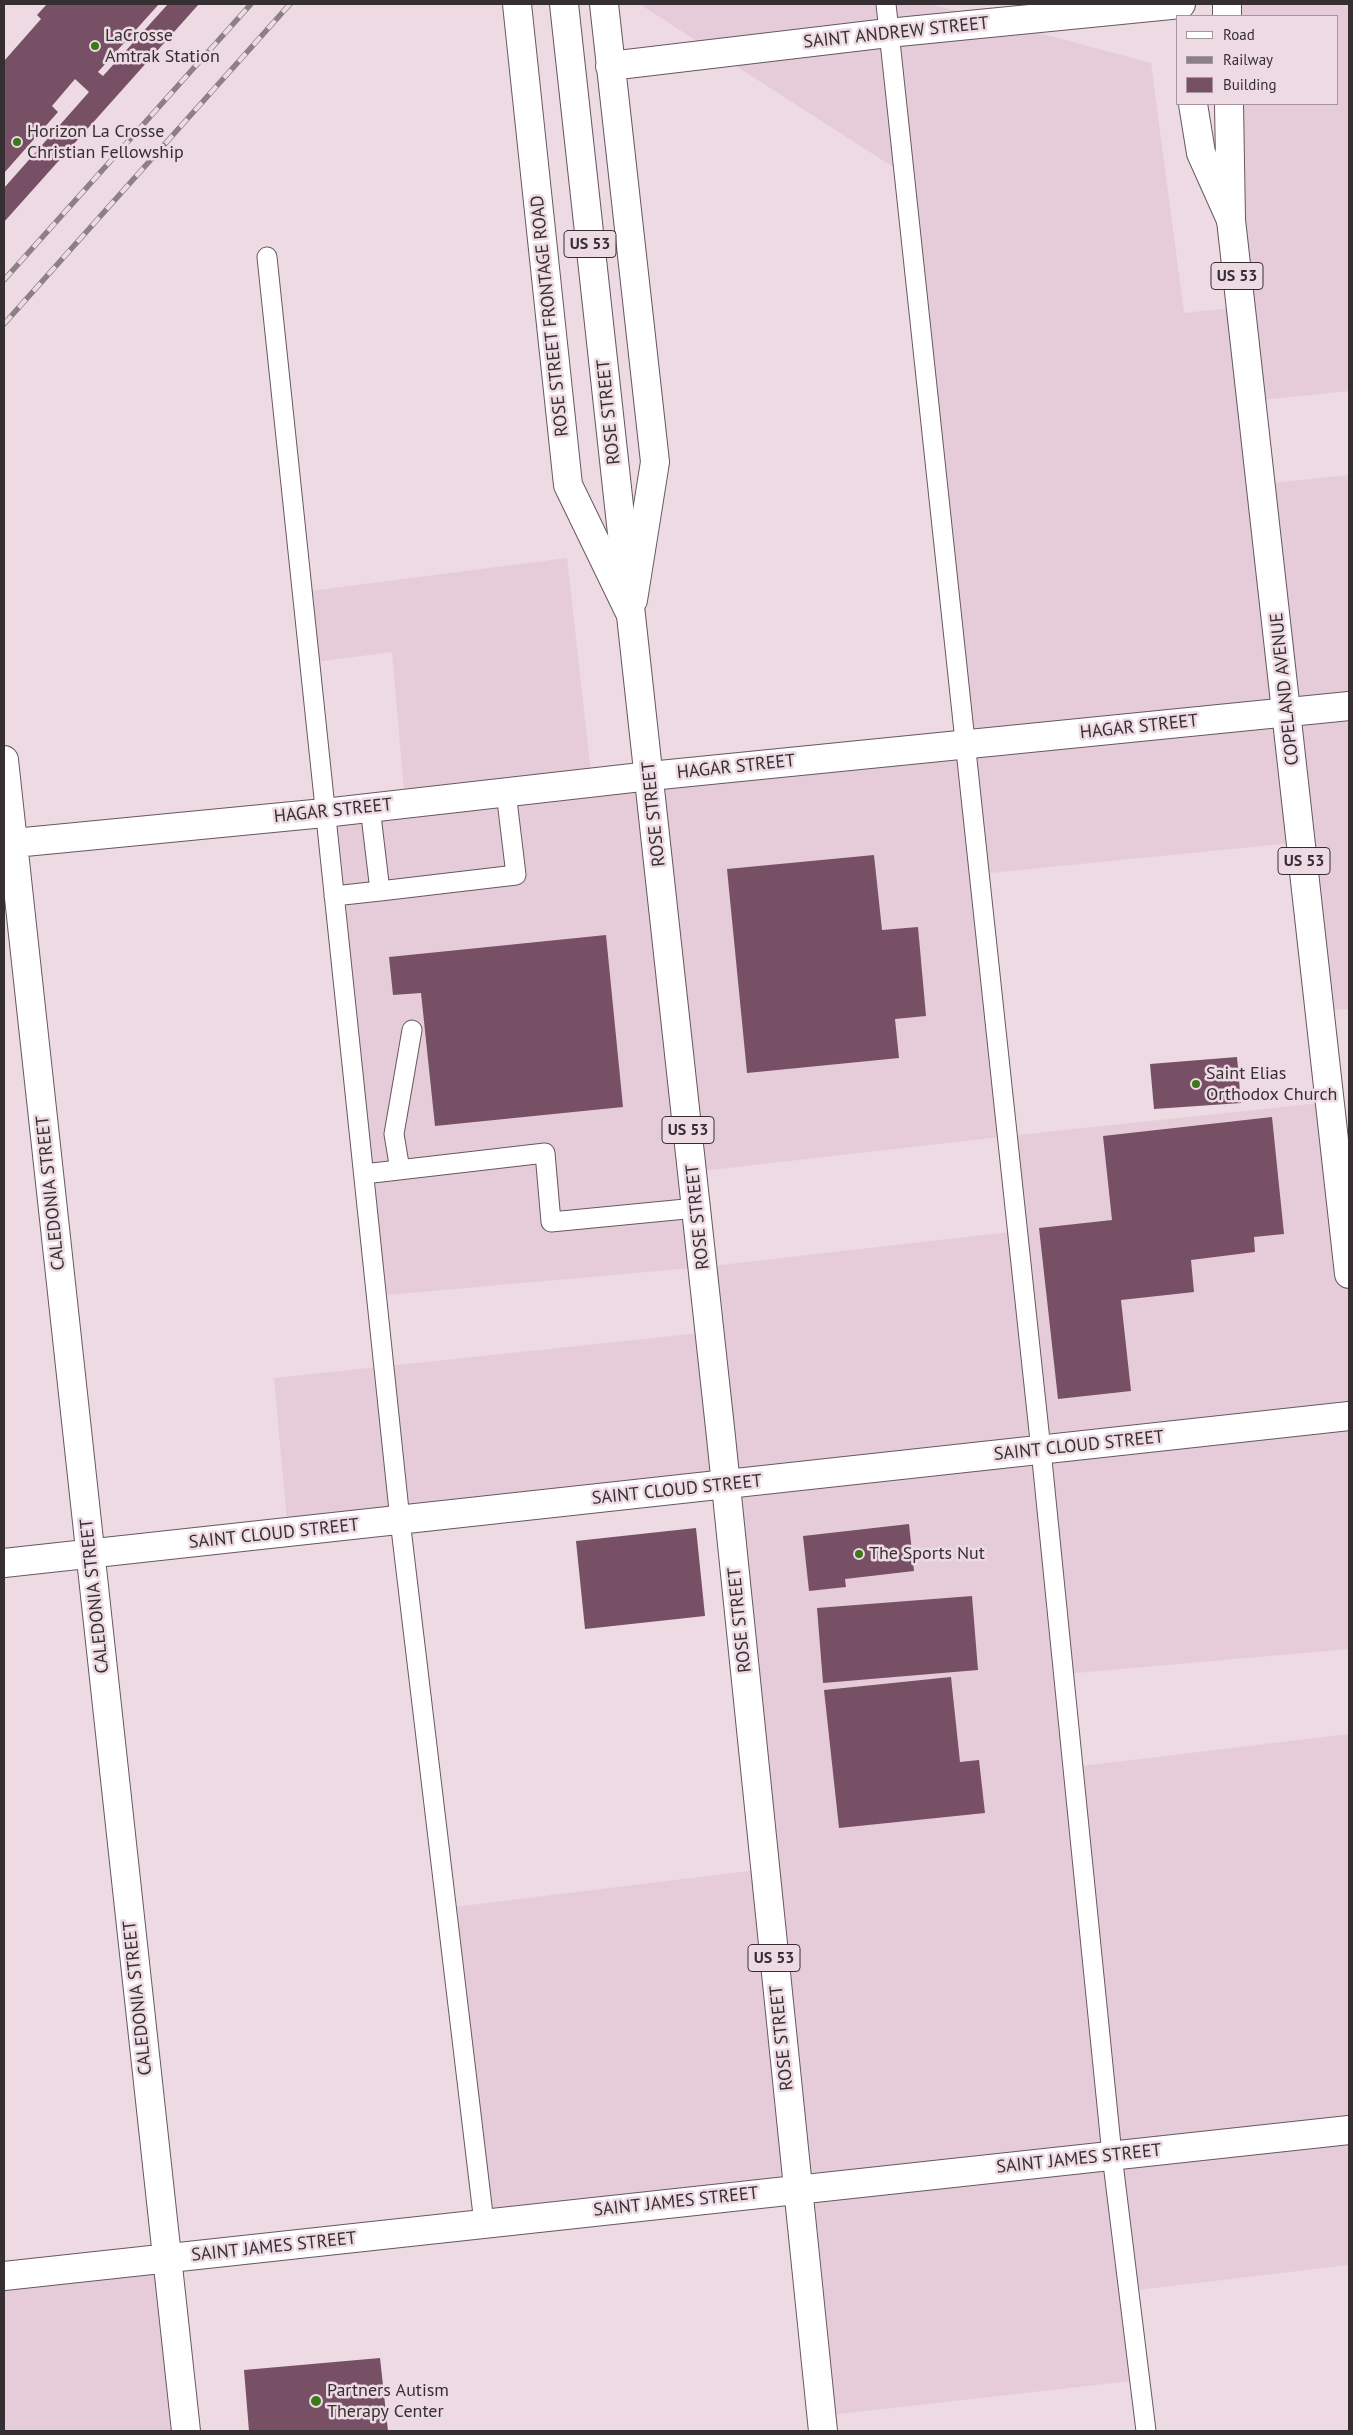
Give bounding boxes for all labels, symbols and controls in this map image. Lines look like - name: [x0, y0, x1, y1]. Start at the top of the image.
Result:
- street label: SAINT ANDREW STREET: [802, 13, 990, 53]
- legend: [1176, 15, 1338, 105]
- place label: LaCrosse Amtrak Station: [105, 25, 220, 68]
- text: Road: [1223, 25, 1255, 44]
- marker: LaCrosse Amtrak Station: [89, 40, 101, 52]
- text: Railway: [1223, 50, 1273, 69]
- text: Building: [1223, 75, 1277, 94]
- place label: Horizon La Crosse Christian Fellowship: [27, 121, 184, 163]
- marker: Horizon La Crosse Christian Fellowship: [11, 136, 23, 148]
- street label: ROSE STREET FRONTAGE ROAD: [527, 194, 573, 438]
- road number: US 53: [564, 230, 616, 258]
- road number: US 53: [1211, 262, 1263, 290]
- street label: ROSE STREET: [593, 358, 625, 466]
- street label: COPELAND AVENUE: [1266, 612, 1304, 766]
- street label: HAGAR STREET: [1079, 710, 1199, 744]
- street label: HAGAR STREET: [676, 750, 796, 784]
- street label: ROSE STREET: [638, 760, 670, 868]
- street label: HAGAR STREET: [273, 794, 393, 828]
- road number: US 53: [1278, 848, 1330, 874]
- place label: Saint Elias Orthodox Church: [1206, 1063, 1337, 1106]
- marker: Saint Elias Orthodox Church: [1190, 1078, 1202, 1090]
- street label: CALEDONIA STREET: [32, 1115, 70, 1271]
- road number: US 53: [662, 1116, 714, 1144]
- street label: ROSE STREET: [682, 1163, 714, 1271]
- street label: SAINT CLOUD STREET: [993, 1426, 1165, 1466]
- street label: SAINT CLOUD STREET: [591, 1470, 763, 1510]
- street label: SAINT CLOUD STREET: [188, 1514, 360, 1554]
- street label: CALEDONIA STREET: [76, 1518, 114, 1674]
- place label: The Sports Nut: [869, 1543, 985, 1565]
- marker: The Sports Nut: [853, 1548, 865, 1560]
- street label: ROSE STREET: [724, 1566, 756, 1674]
- street label: CALEDONIA STREET: [119, 1920, 157, 2076]
- road number: US 53: [748, 1945, 800, 1972]
- street label: ROSE STREET: [766, 1984, 798, 2092]
- street label: SAINT JAMES STREET: [995, 2140, 1163, 2178]
- street label: SAINT JAMES STREET: [592, 2183, 760, 2221]
- street label: SAINT JAMES STREET: [190, 2228, 358, 2266]
- place label: Partners Autism Therapy Center: [327, 2380, 449, 2422]
- marker: Partners Autism Therapy Center: [309, 2394, 323, 2408]

